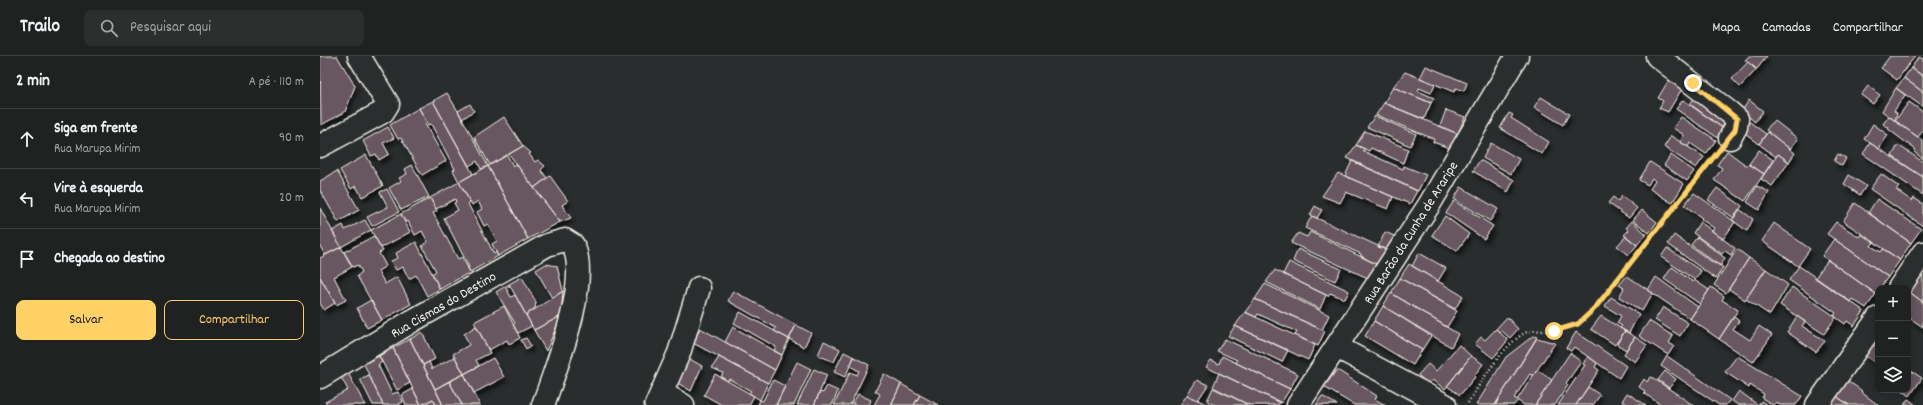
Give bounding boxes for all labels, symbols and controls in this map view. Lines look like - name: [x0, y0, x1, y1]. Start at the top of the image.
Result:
- search box: [84, 10, 364, 46]
- text: Trailo: [20, 14, 60, 41]
- icon: search: [98, 17, 120, 39]
- text: Pesquisar aqui: [130, 17, 211, 39]
- text: Mapa: [1712, 18, 1740, 38]
- text: Camadas: [1762, 18, 1811, 38]
- text: Compartilhar: [1833, 18, 1903, 38]
- text: 2 min: [16, 70, 50, 94]
- text: A pé · 110 m: [249, 73, 304, 92]
- route end: [1684, 74, 1702, 92]
- text: Siga em frente: [54, 118, 137, 140]
- icon: ahead: [16, 128, 38, 150]
- text: 90 m: [279, 129, 304, 148]
- text: Rua Marupa Mirim: [54, 140, 140, 159]
- street label: Rua Barão da Cunha de Araripe: [1359, 158, 1464, 308]
- text: Vire à esquerda: [54, 178, 143, 200]
- icon: left: [16, 188, 38, 210]
- text: 20 m: [279, 189, 304, 208]
- text: Rua Marupa Mirim: [54, 200, 140, 219]
- icon: arrive: [16, 248, 38, 270]
- text: Chegada ao destino: [54, 248, 165, 270]
- street label: Rua Cismas do Destino: [387, 267, 501, 344]
- map controls: [1875, 285, 1911, 393]
- button: +: [1875, 285, 1911, 321]
- button: Salvar: [16, 300, 156, 340]
- button: Compartilhar: [164, 300, 304, 340]
- button: −: [1875, 321, 1911, 357]
- route start: [1545, 322, 1563, 340]
- button: layers: [1875, 357, 1911, 393]

